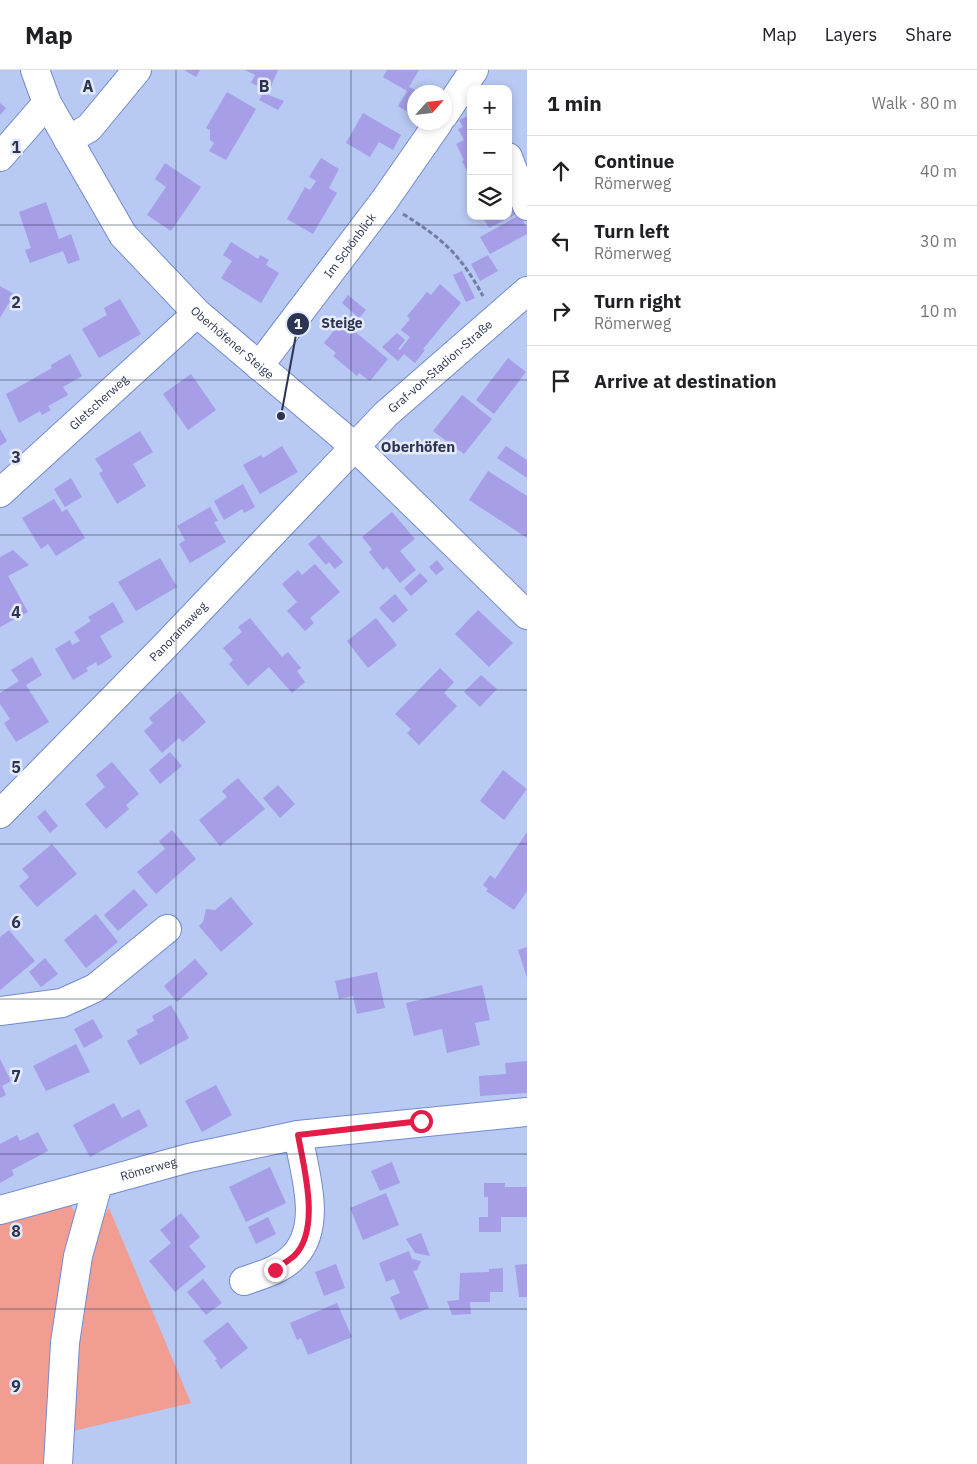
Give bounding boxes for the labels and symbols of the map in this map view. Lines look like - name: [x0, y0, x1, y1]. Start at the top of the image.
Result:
- text: A: [83, 76, 94, 96]
- text: B: [259, 76, 270, 96]
- north arrow: [407, 85, 452, 130]
- text: 1: [11, 137, 21, 157]
- street label: Im Schönblick: [321, 210, 379, 281]
- text: 2: [11, 292, 21, 312]
- street label: Oberhöfener Steige: [188, 303, 278, 382]
- callout: Steige: [286, 309, 372, 338]
- text: 1: [293, 314, 303, 333]
- text: Steige: [321, 314, 363, 332]
- street label: Graf-von-Stadion-Straße: [385, 316, 496, 416]
- street label: Gletscherweg: [66, 371, 132, 433]
- district label: Oberhöfen: [381, 437, 455, 456]
- text: 3: [11, 447, 21, 467]
- street label: Panoramaweg: [146, 598, 210, 664]
- text: 4: [11, 602, 21, 622]
- text: 5: [11, 757, 21, 777]
- text: 6: [11, 912, 21, 932]
- text: 7: [11, 1066, 21, 1086]
- route start: [410, 1110, 433, 1133]
- street label: Römerweg: [118, 1154, 179, 1184]
- text: 8: [11, 1221, 21, 1241]
- route end: [264, 1259, 287, 1282]
- text: 9: [11, 1376, 21, 1396]

